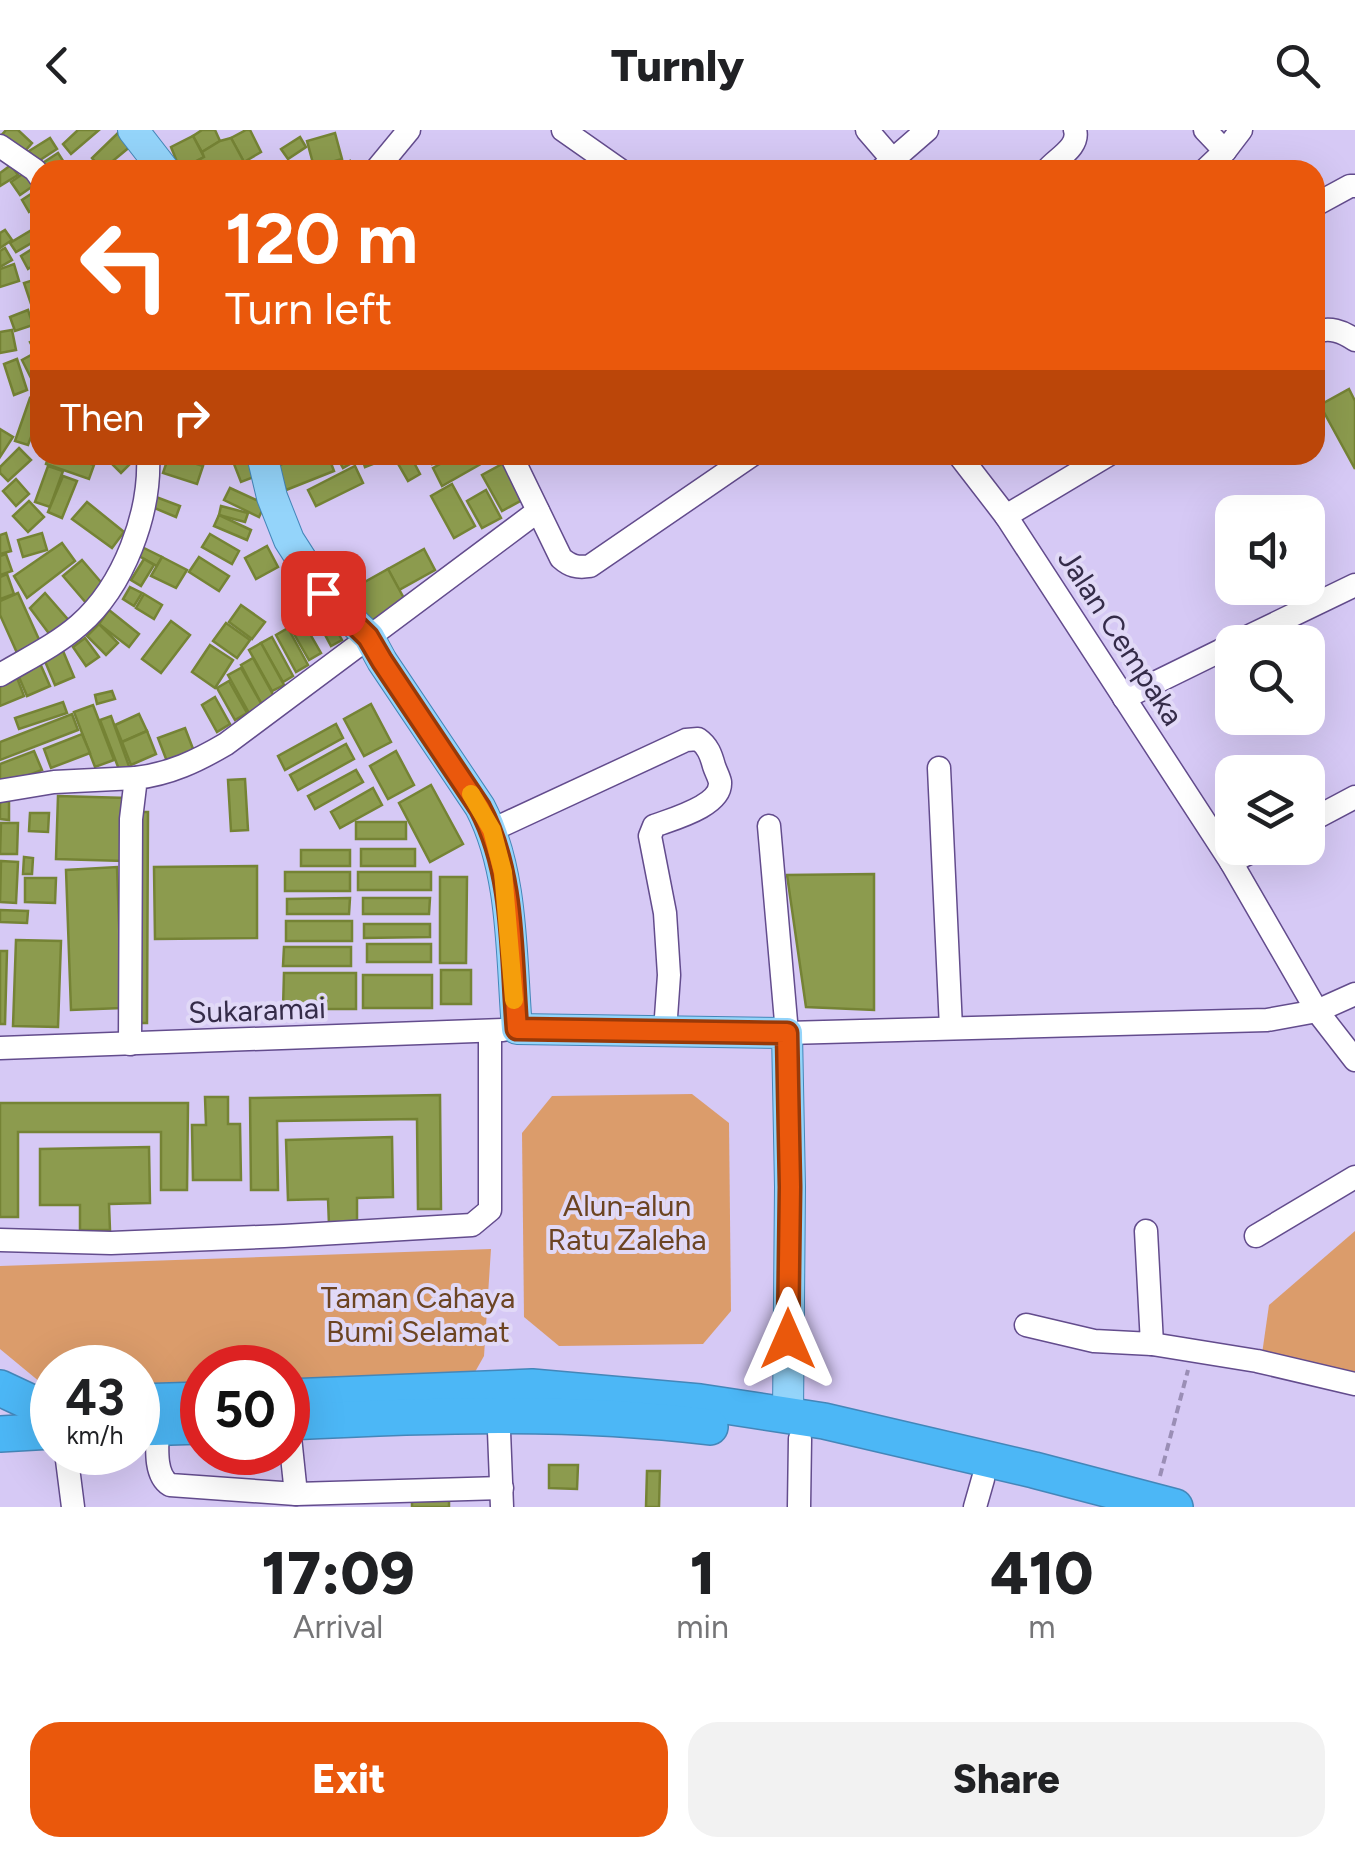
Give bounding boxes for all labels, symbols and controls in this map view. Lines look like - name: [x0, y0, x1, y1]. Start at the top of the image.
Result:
- icon: back: [30, 38, 85, 93]
- text: Turnly: [611, 38, 744, 92]
- icon: search: [1270, 38, 1325, 93]
- text: 120 m: [225, 196, 418, 281]
- icon: left: [60, 200, 190, 330]
- text: Turn left: [225, 281, 392, 335]
- icon: right: [164, 390, 219, 445]
- text: Then: [60, 395, 144, 441]
- map controls: [1215, 495, 1325, 865]
- button: sound: [1215, 495, 1325, 605]
- street label: Jalan Cempaka: [1050, 542, 1192, 732]
- pin: [281, 551, 366, 636]
- icon: arrive: [296, 566, 351, 621]
- button: search: [1215, 625, 1325, 735]
- button: layers: [1215, 755, 1325, 865]
- street label: Sukaramai: [187, 989, 327, 1031]
- park label: Alun-alun Ratu Zaleha: [547, 1187, 707, 1258]
- park label: Taman Cahaya Bumi Selamat: [321, 1279, 515, 1350]
- position arrow: [736, 1287, 840, 1391]
- speed limit sign: 50: [180, 1345, 310, 1475]
- text: 43: [65, 1367, 125, 1428]
- text: km/h: [66, 1420, 124, 1450]
- text: 17:09: [262, 1537, 415, 1609]
- text: 1: [690, 1537, 715, 1609]
- text: 410: [990, 1537, 1093, 1609]
- text: Arrival: [293, 1608, 383, 1646]
- text: min: [676, 1608, 729, 1646]
- text: m: [1028, 1608, 1056, 1646]
- button: Exit: [30, 1722, 668, 1837]
- button: Share: [688, 1722, 1325, 1837]

